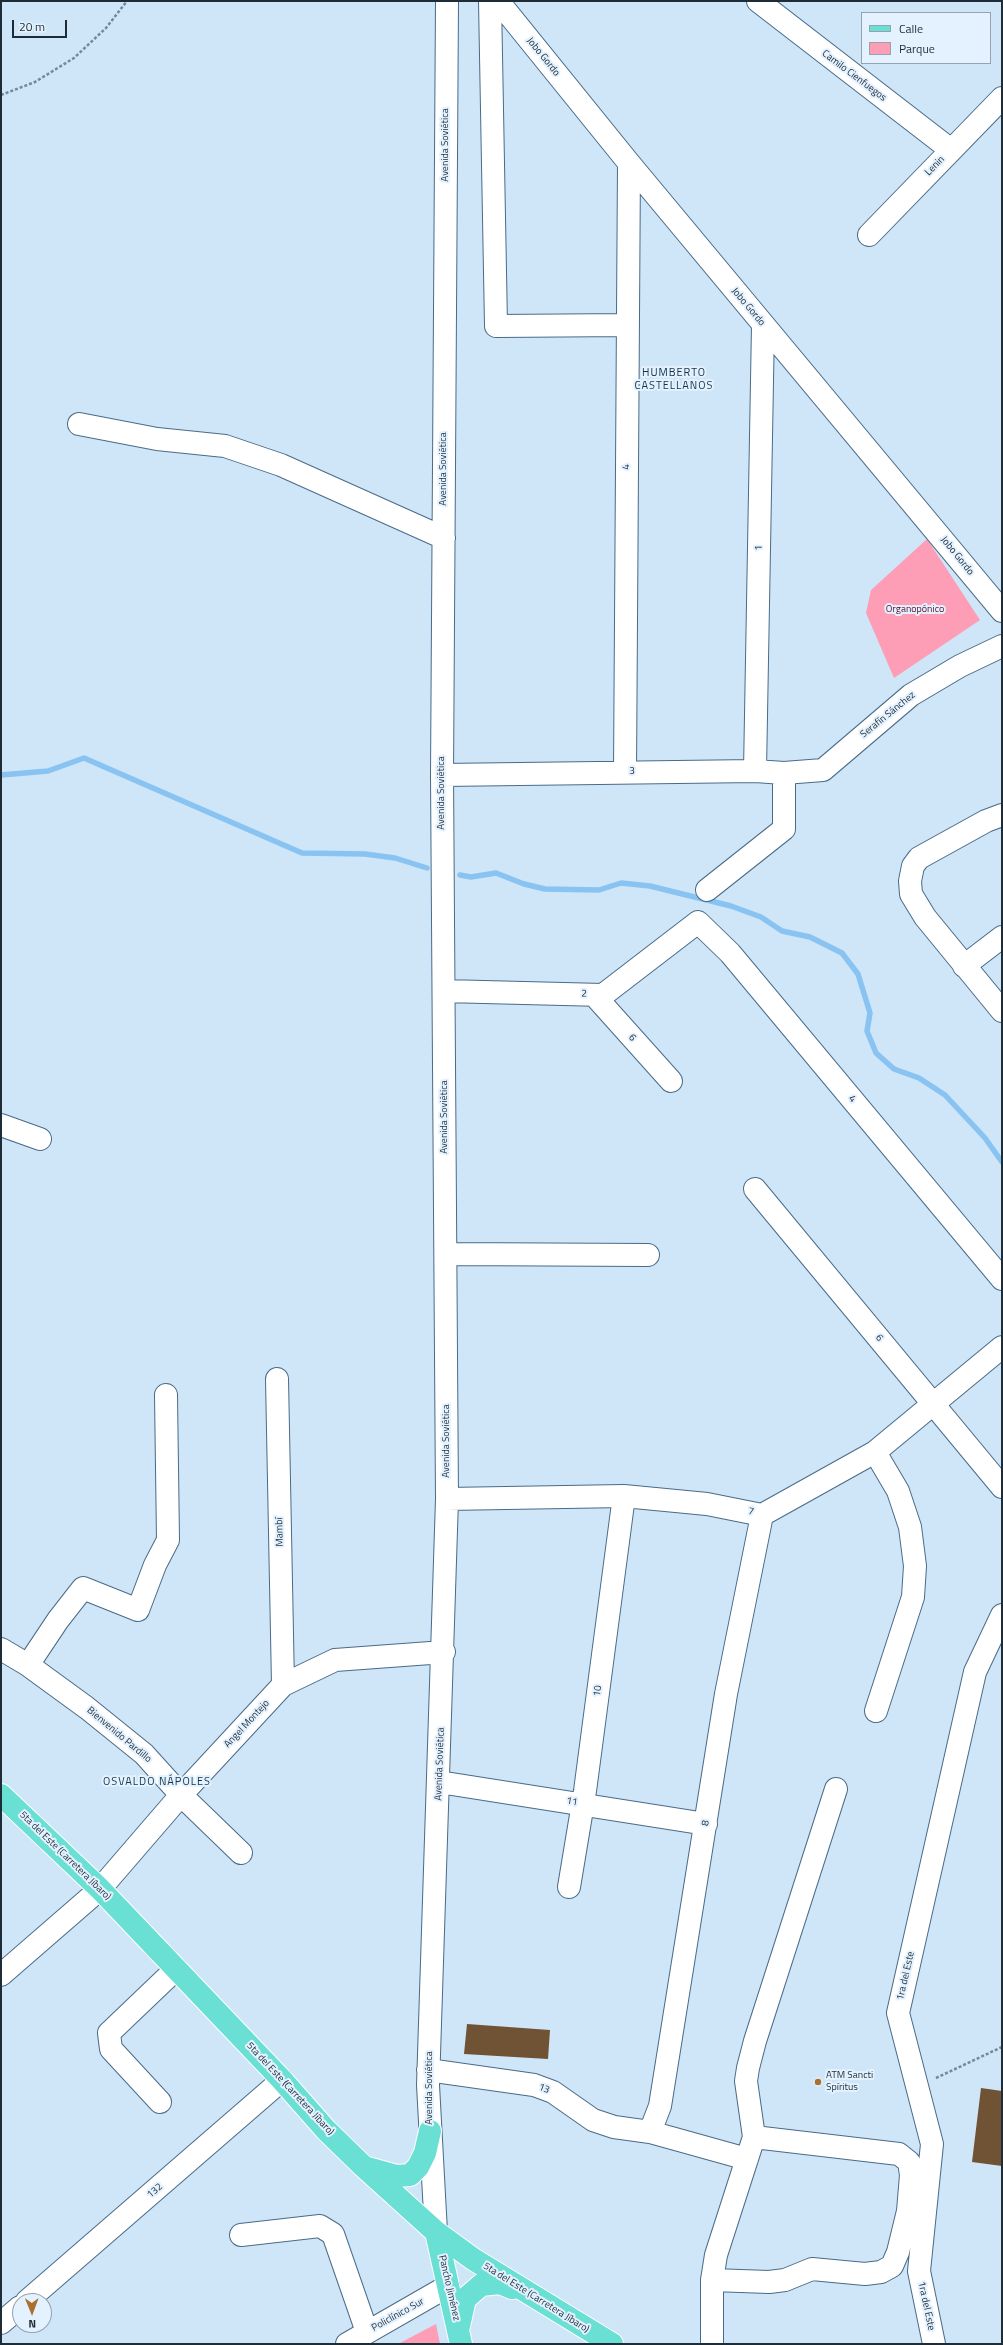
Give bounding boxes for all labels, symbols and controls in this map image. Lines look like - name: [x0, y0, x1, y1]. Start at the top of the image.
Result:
- scale bar: [14, 12, 69, 38]
- legend: [861, 12, 991, 64]
- text: 20 m: [19, 17, 45, 36]
- text: Calle: [899, 19, 923, 38]
- street label: Jobo Gordo: [524, 35, 562, 79]
- text: Parque: [899, 39, 935, 58]
- street label: Camilo Cienfuegos: [819, 48, 889, 104]
- street label: Avenida Soviética: [440, 108, 452, 182]
- street label: Lenin: [923, 154, 947, 178]
- street label: Jobo Gordo: [729, 285, 767, 329]
- district label: HUMBERTO CASTELLANOS: [634, 366, 714, 392]
- street label: Avenida Soviética: [438, 432, 450, 506]
- street label: 4: [621, 464, 633, 470]
- street label: Jobo Gordo: [938, 534, 976, 578]
- street label: 1: [753, 545, 765, 551]
- park label: Organopónico: [886, 604, 944, 616]
- street label: Serafín Sánchez: [858, 689, 918, 741]
- street label: Avenida Soviética: [436, 756, 448, 830]
- street label: 3: [629, 766, 635, 778]
- street label: 2: [581, 988, 587, 1000]
- street label: 6: [626, 1032, 638, 1044]
- street label: Avenida Soviética: [439, 1080, 451, 1154]
- street label: 4: [846, 1093, 858, 1105]
- street label: 6: [873, 1332, 885, 1344]
- street label: Avenida Soviética: [441, 1404, 453, 1478]
- street label: 7: [747, 1506, 755, 1518]
- street label: Mambí: [274, 1517, 286, 1547]
- street label: 10: [591, 1685, 605, 1697]
- street label: Angel Montejo: [222, 1698, 272, 1750]
- street label: Bienvenido Pardillo: [84, 1705, 154, 1765]
- street label: Avenida Soviética: [433, 1727, 447, 1801]
- district label: OSVALDO NÁPOLES: [103, 1775, 211, 1789]
- street label: 11: [566, 1795, 578, 1809]
- street label: 5ta del Este (Carretera Jíbaro): [17, 1809, 113, 1903]
- street label: 8: [700, 1819, 712, 1827]
- street label: 1ra del Este: [895, 1950, 917, 2002]
- street label: 5ta del Este (Carretera Jíbaro): [244, 2040, 336, 2138]
- street label: Avenida Soviética: [424, 2051, 436, 2125]
- place label: ATM Sancti Spíritus: [826, 2070, 873, 2094]
- marker: ATM Sancti Spíritus: [813, 2077, 823, 2087]
- street label: 13: [537, 2081, 551, 2097]
- street label: 132: [145, 2181, 165, 2201]
- street label: Pancho Jiménez: [436, 2254, 462, 2322]
- street label: 5ta del Este (Carretera Jíbaro): [481, 2260, 591, 2336]
- street label: 1ra del Este: [915, 2280, 937, 2332]
- north arrow: [12, 2293, 52, 2333]
- street label: Policlínico Sur: [370, 2296, 426, 2334]
- text: N: [28, 2316, 36, 2332]

